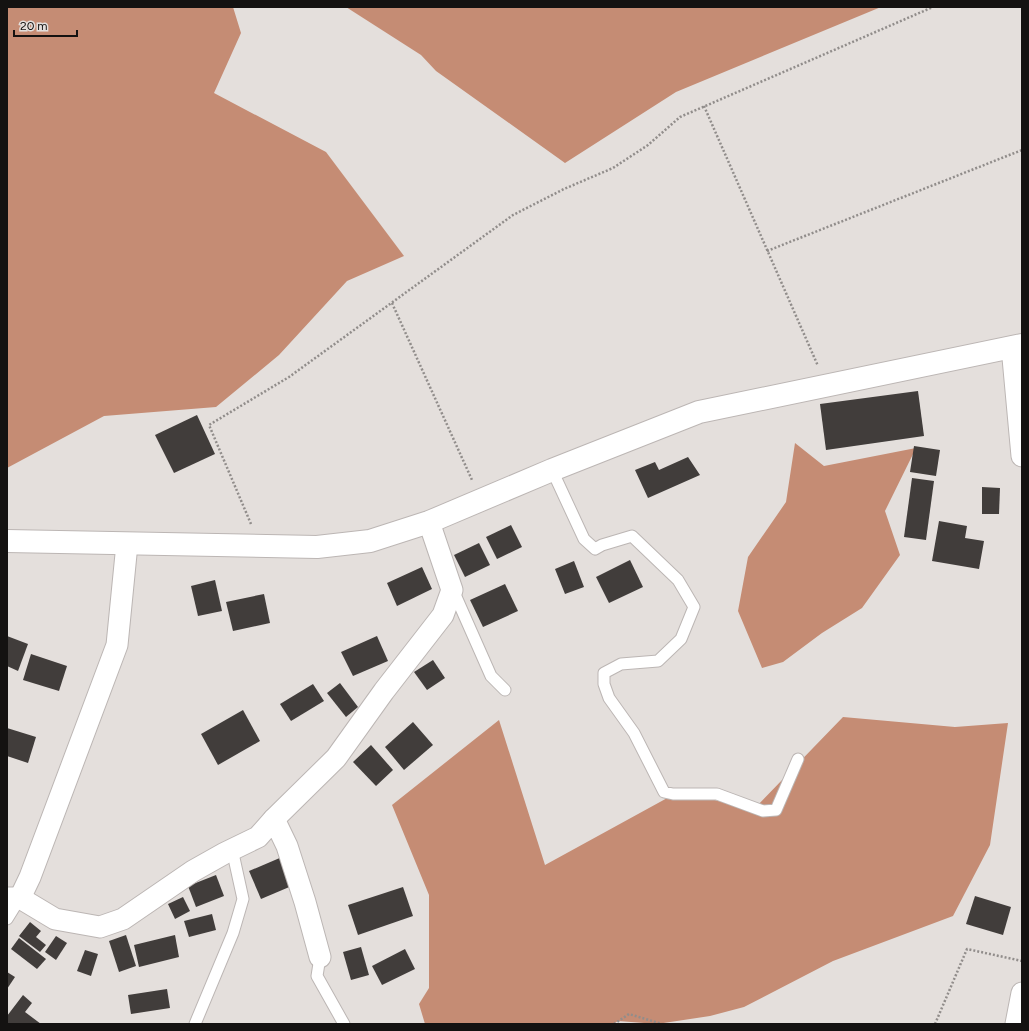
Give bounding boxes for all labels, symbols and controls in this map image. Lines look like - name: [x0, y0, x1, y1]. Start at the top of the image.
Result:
- scale bar: [14, 12, 77, 38]
- text: 20 m: [20, 19, 48, 33]

